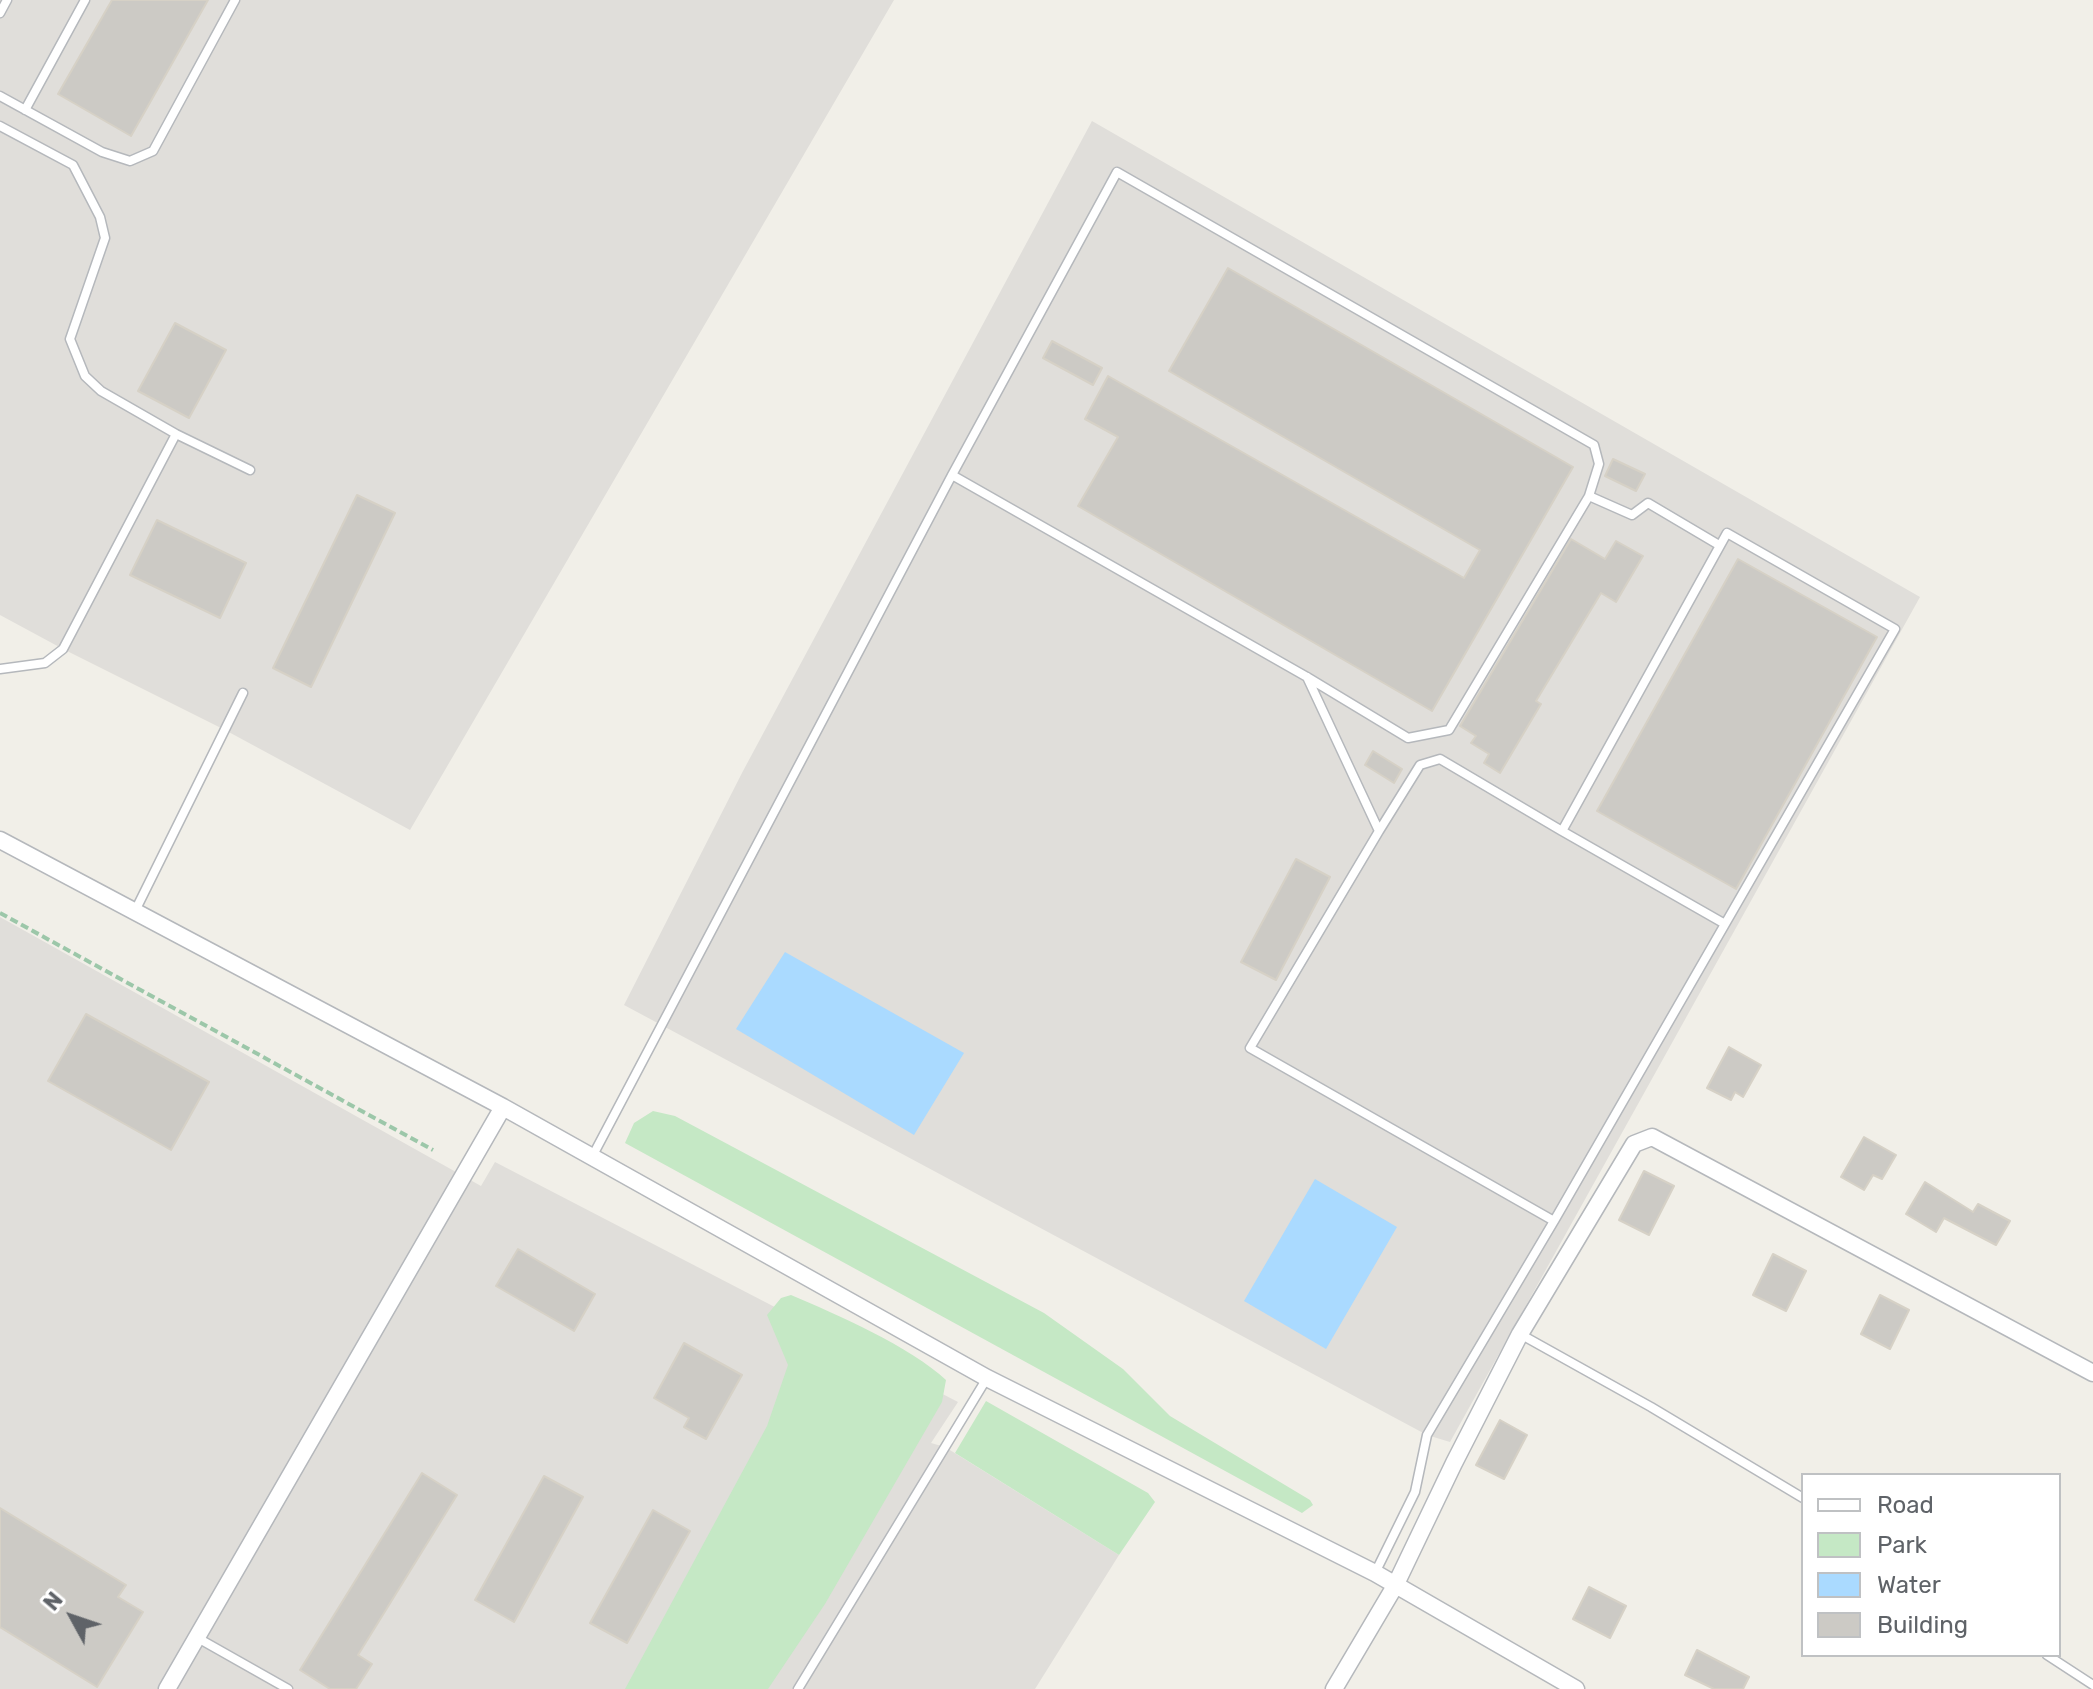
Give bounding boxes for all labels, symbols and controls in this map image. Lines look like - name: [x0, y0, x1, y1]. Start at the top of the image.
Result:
- legend: [1801, 1473, 2061, 1657]
- text: Road: [1877, 1491, 1934, 1519]
- text: Park: [1877, 1531, 1927, 1559]
- text: Water: [1877, 1571, 1941, 1599]
- north arrow: [32, 1577, 112, 1657]
- text: N: [38, 1587, 69, 1616]
- text: Building: [1877, 1611, 1968, 1639]

